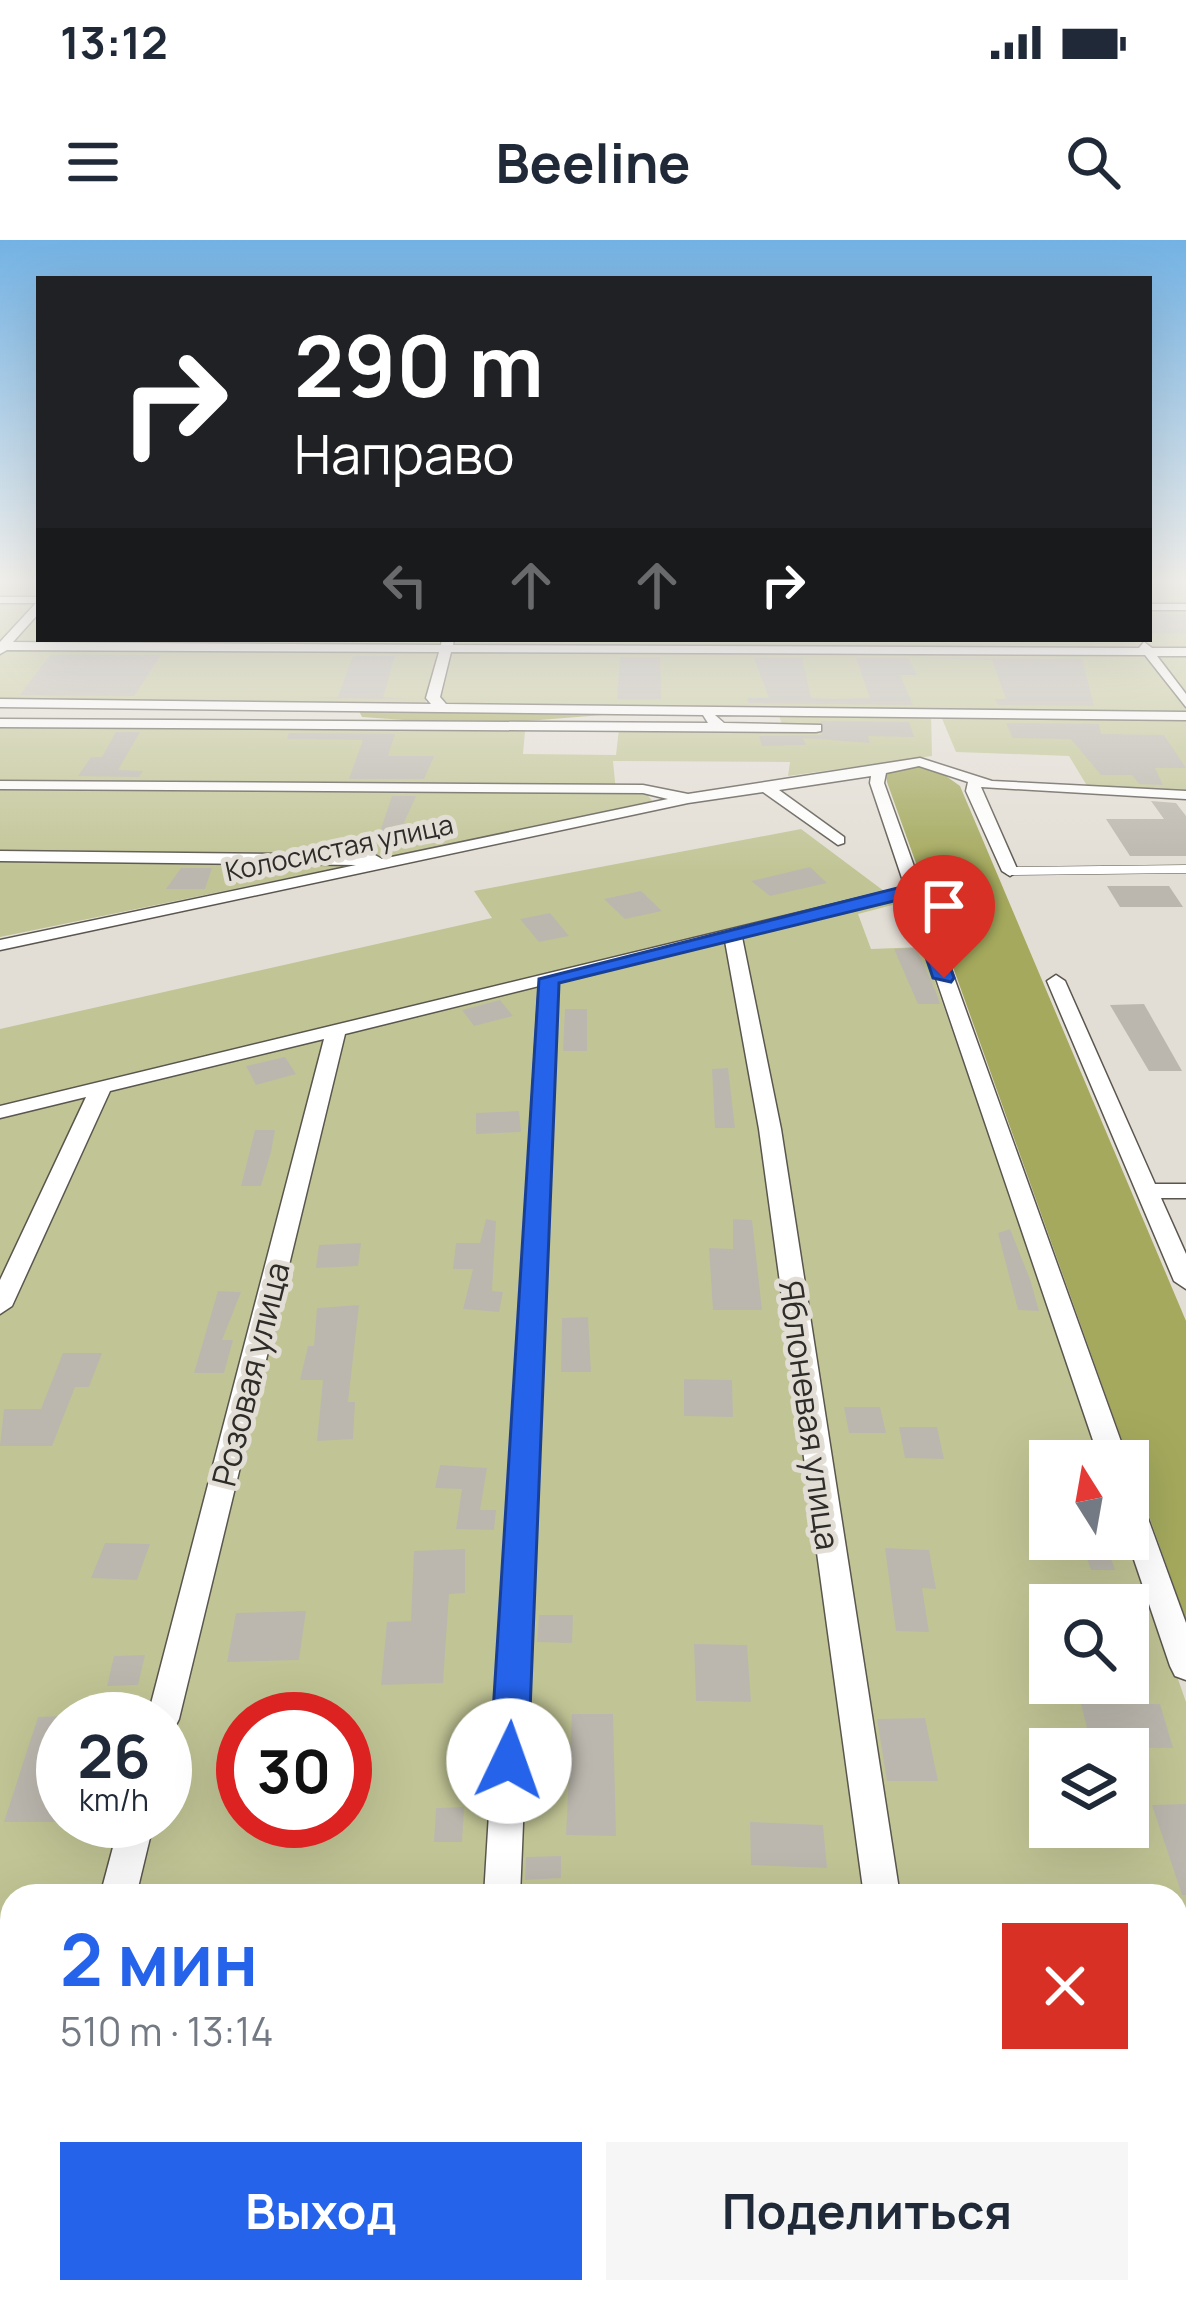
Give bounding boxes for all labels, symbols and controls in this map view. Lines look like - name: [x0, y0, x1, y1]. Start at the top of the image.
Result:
- text: 13:12: [60, 11, 168, 73]
- text: Beeline: [495, 125, 691, 199]
- icon: menu: [60, 129, 126, 195]
- icon: search: [1060, 129, 1126, 195]
- text: 290 m: [294, 307, 544, 422]
- icon: right: [96, 324, 252, 480]
- text: Направо: [294, 416, 515, 490]
- icon: left: [372, 552, 438, 618]
- icon: ahead: [498, 552, 564, 618]
- icon: ahead: [624, 552, 690, 618]
- icon: right: [750, 552, 816, 618]
- street label: Колосистая улица: [222, 805, 456, 889]
- pin: [893, 855, 995, 978]
- icon: arrive: [911, 873, 977, 939]
- street label: Розовая улица: [200, 1257, 300, 1491]
- street label: Яблоневая улица: [769, 1277, 851, 1553]
- north arrow: [1029, 1440, 1149, 1560]
- map controls: [1029, 1440, 1149, 1848]
- button: search: [1029, 1584, 1149, 1704]
- speed limit sign: 30: [216, 1692, 372, 1848]
- position arrow: [446, 1698, 572, 1824]
- text: 26: [77, 1714, 151, 1796]
- button: layers: [1029, 1728, 1149, 1848]
- text: km/h: [79, 1779, 149, 1820]
- text: 2 мин: [60, 1909, 258, 2008]
- button: close: [1002, 1923, 1128, 2049]
- text: 510 m · 13:14: [60, 2004, 273, 2058]
- button: Выход: [60, 2142, 582, 2280]
- button: Поделиться: [606, 2142, 1128, 2280]

